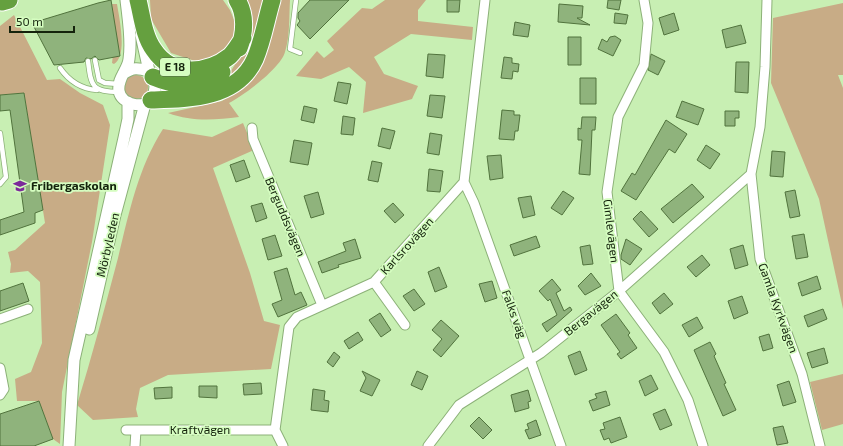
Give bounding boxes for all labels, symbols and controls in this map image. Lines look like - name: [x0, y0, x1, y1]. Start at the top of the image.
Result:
- scale bar: [10, 8, 74, 34]
- text: 50 m: [16, 14, 43, 28]
- road number: E 18: [160, 58, 190, 76]
- street label: Berguddsvägen: [263, 175, 309, 258]
- school or university icon: Fribergaskolan: [12, 178, 28, 194]
- place label: Fribergaskolan: [31, 178, 117, 192]
- street label: Gimlevägen: [601, 198, 623, 263]
- street label: Mörbyleden: [93, 211, 121, 278]
- street label: Karlsrovägen: [377, 214, 436, 277]
- street label: Gamla Kyrkvägen: [756, 261, 802, 354]
- street label: Bergavägen: [561, 286, 620, 338]
- street label: Falks väg: [500, 288, 530, 340]
- street label: Kraftvägen: [170, 422, 230, 436]

